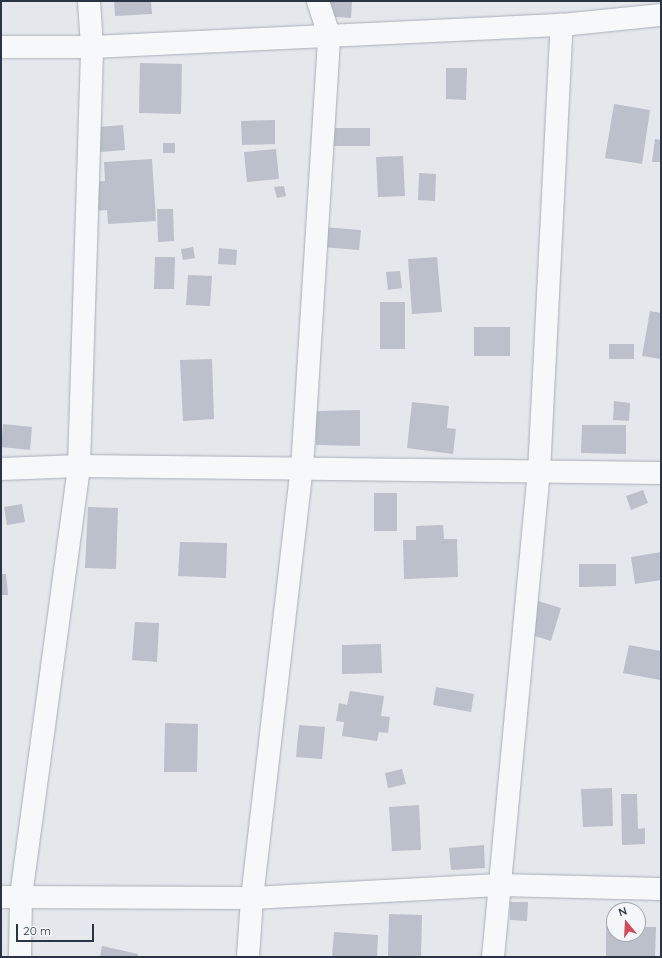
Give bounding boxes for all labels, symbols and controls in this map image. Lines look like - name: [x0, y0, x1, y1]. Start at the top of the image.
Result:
- north arrow: [606, 902, 646, 942]
- text: N: [617, 904, 629, 919]
- scale bar: [18, 916, 96, 942]
- text: 20 m: [23, 923, 51, 938]

